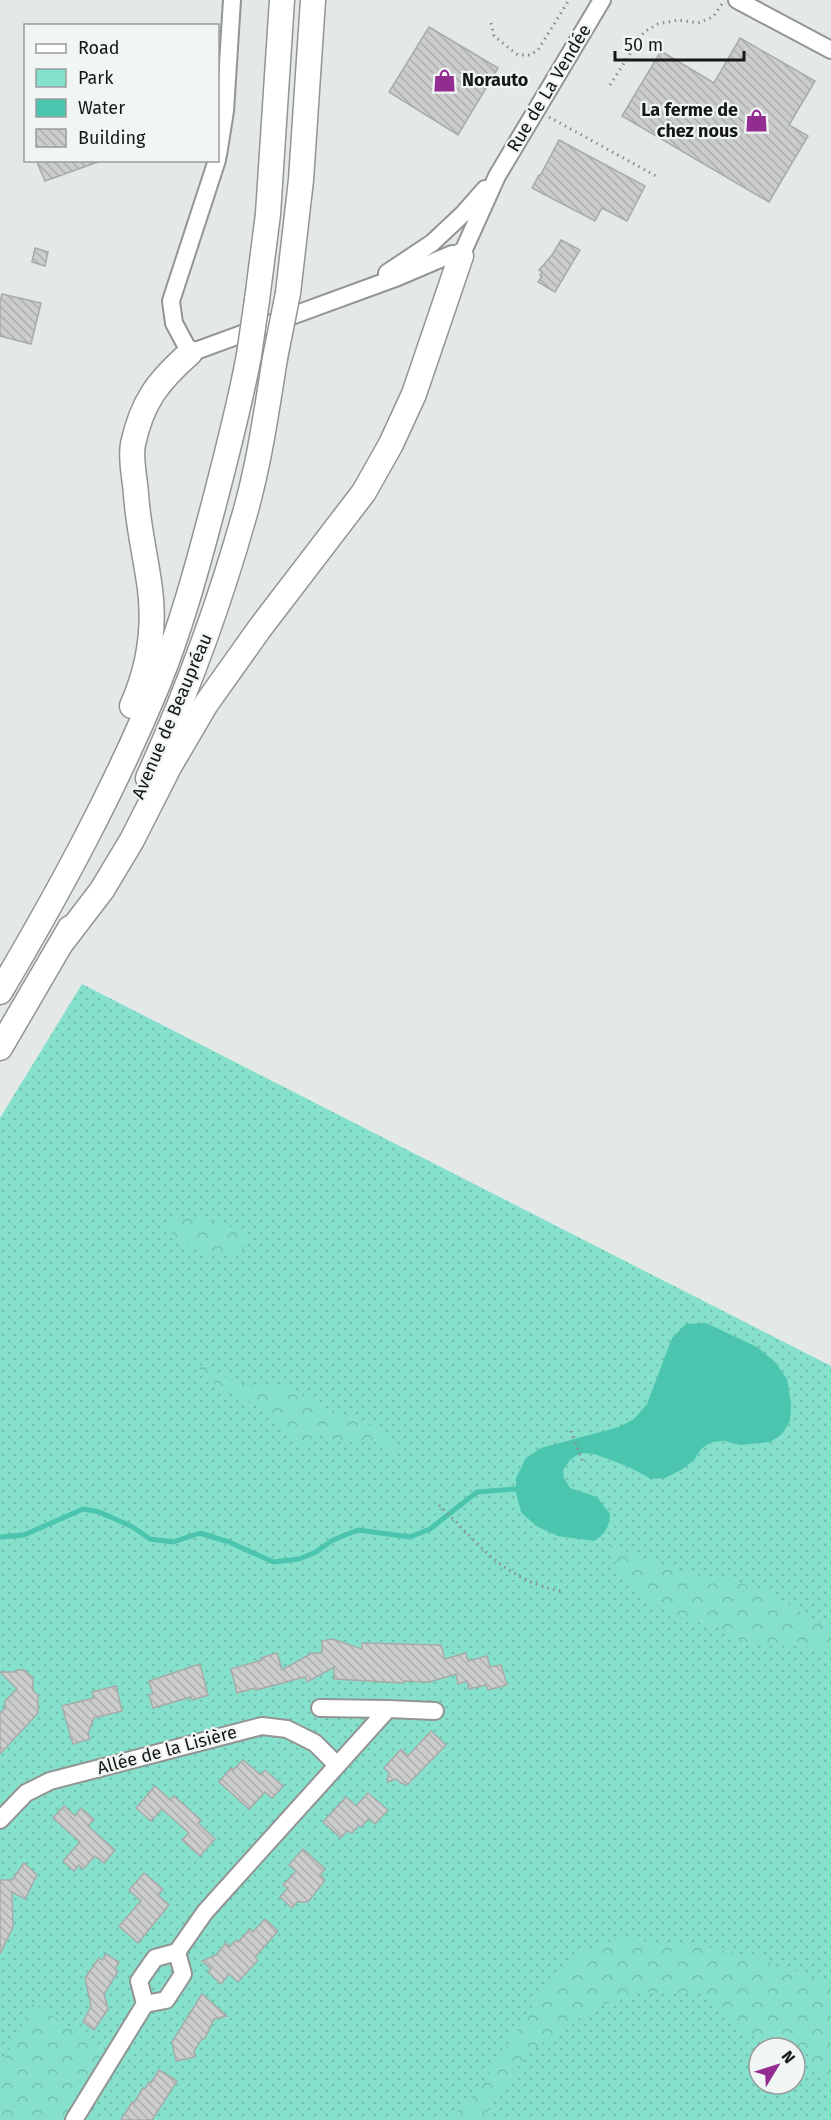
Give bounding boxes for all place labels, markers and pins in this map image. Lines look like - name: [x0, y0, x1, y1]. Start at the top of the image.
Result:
- shop icon: Norauto: [431, 67, 457, 93]
- place label: Norauto: [462, 69, 528, 91]
- place label: La ferme de chez nous: [641, 99, 738, 142]
- shop icon: La ferme de chez nous: [743, 107, 769, 133]

